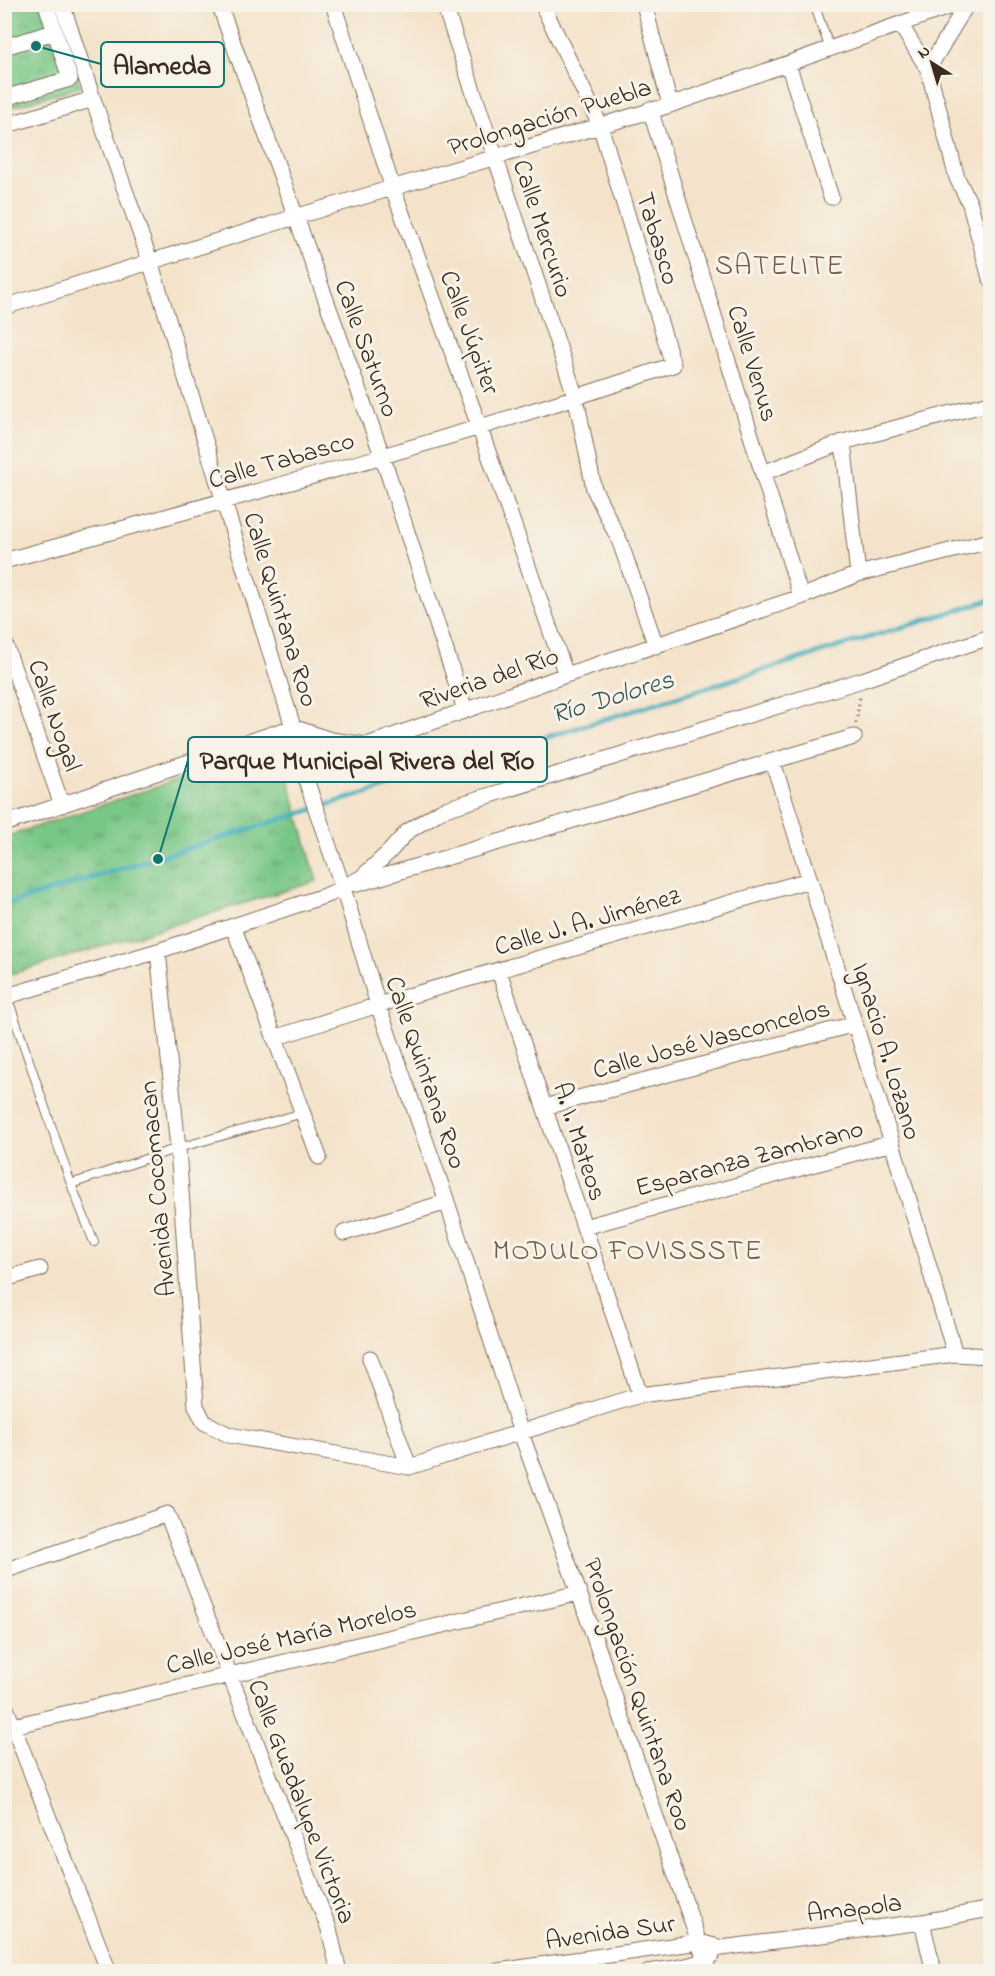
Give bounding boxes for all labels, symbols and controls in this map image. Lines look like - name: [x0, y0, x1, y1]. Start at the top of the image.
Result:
- north arrow: [902, 33, 962, 93]
- text: N: [913, 40, 936, 65]
- callout: Alameda: [101, 42, 224, 87]
- text: Alameda: [113, 48, 211, 87]
- street label: Prolongación Puebla: [443, 70, 656, 168]
- street label: Calle Mercurio: [501, 155, 581, 303]
- street label: Tabasco: [624, 188, 688, 290]
- district label: SATELITE: [715, 247, 845, 288]
- street label: Calle Júpiter: [428, 265, 509, 401]
- street label: Calle Saturno: [323, 275, 408, 423]
- street label: Calle Venus: [715, 301, 787, 427]
- street label: Calle Tabasco: [204, 423, 359, 501]
- street label: Calle Quintana Roo: [231, 508, 327, 712]
- street label: Riveria del Río: [415, 638, 564, 721]
- street label: Calle Nogal: [16, 655, 90, 777]
- water label: Río Dolores: [547, 661, 679, 736]
- callout: Parque Municipal Rivera del Río: [188, 737, 547, 782]
- text: Parque Municipal Rivera del Río: [200, 743, 534, 782]
- street label: Calle J. A. Jiménez: [490, 878, 685, 968]
- street label: Ignacio A. Lozano: [840, 959, 930, 1145]
- street label: Calle Quintana Roo: [373, 971, 475, 1175]
- street label: Calle José Vasconcelos: [589, 991, 835, 1091]
- street label: A. I. Mateos: [541, 1078, 615, 1206]
- street label: Avenida Cocomacan: [131, 1079, 187, 1298]
- street label: Esparanza Zambrano: [632, 1111, 868, 1209]
- district label: MODULO FOVISSSTE: [493, 1232, 763, 1273]
- street label: Prolongación Quintana Roo: [572, 1553, 701, 1837]
- street label: Calle José María Morelos: [163, 1592, 421, 1686]
- street label: Calle Guadalupe Victoria: [236, 1674, 364, 1930]
- street label: Amapola: [805, 1885, 904, 1935]
- street label: Avenida Sur: [543, 1906, 679, 1962]

